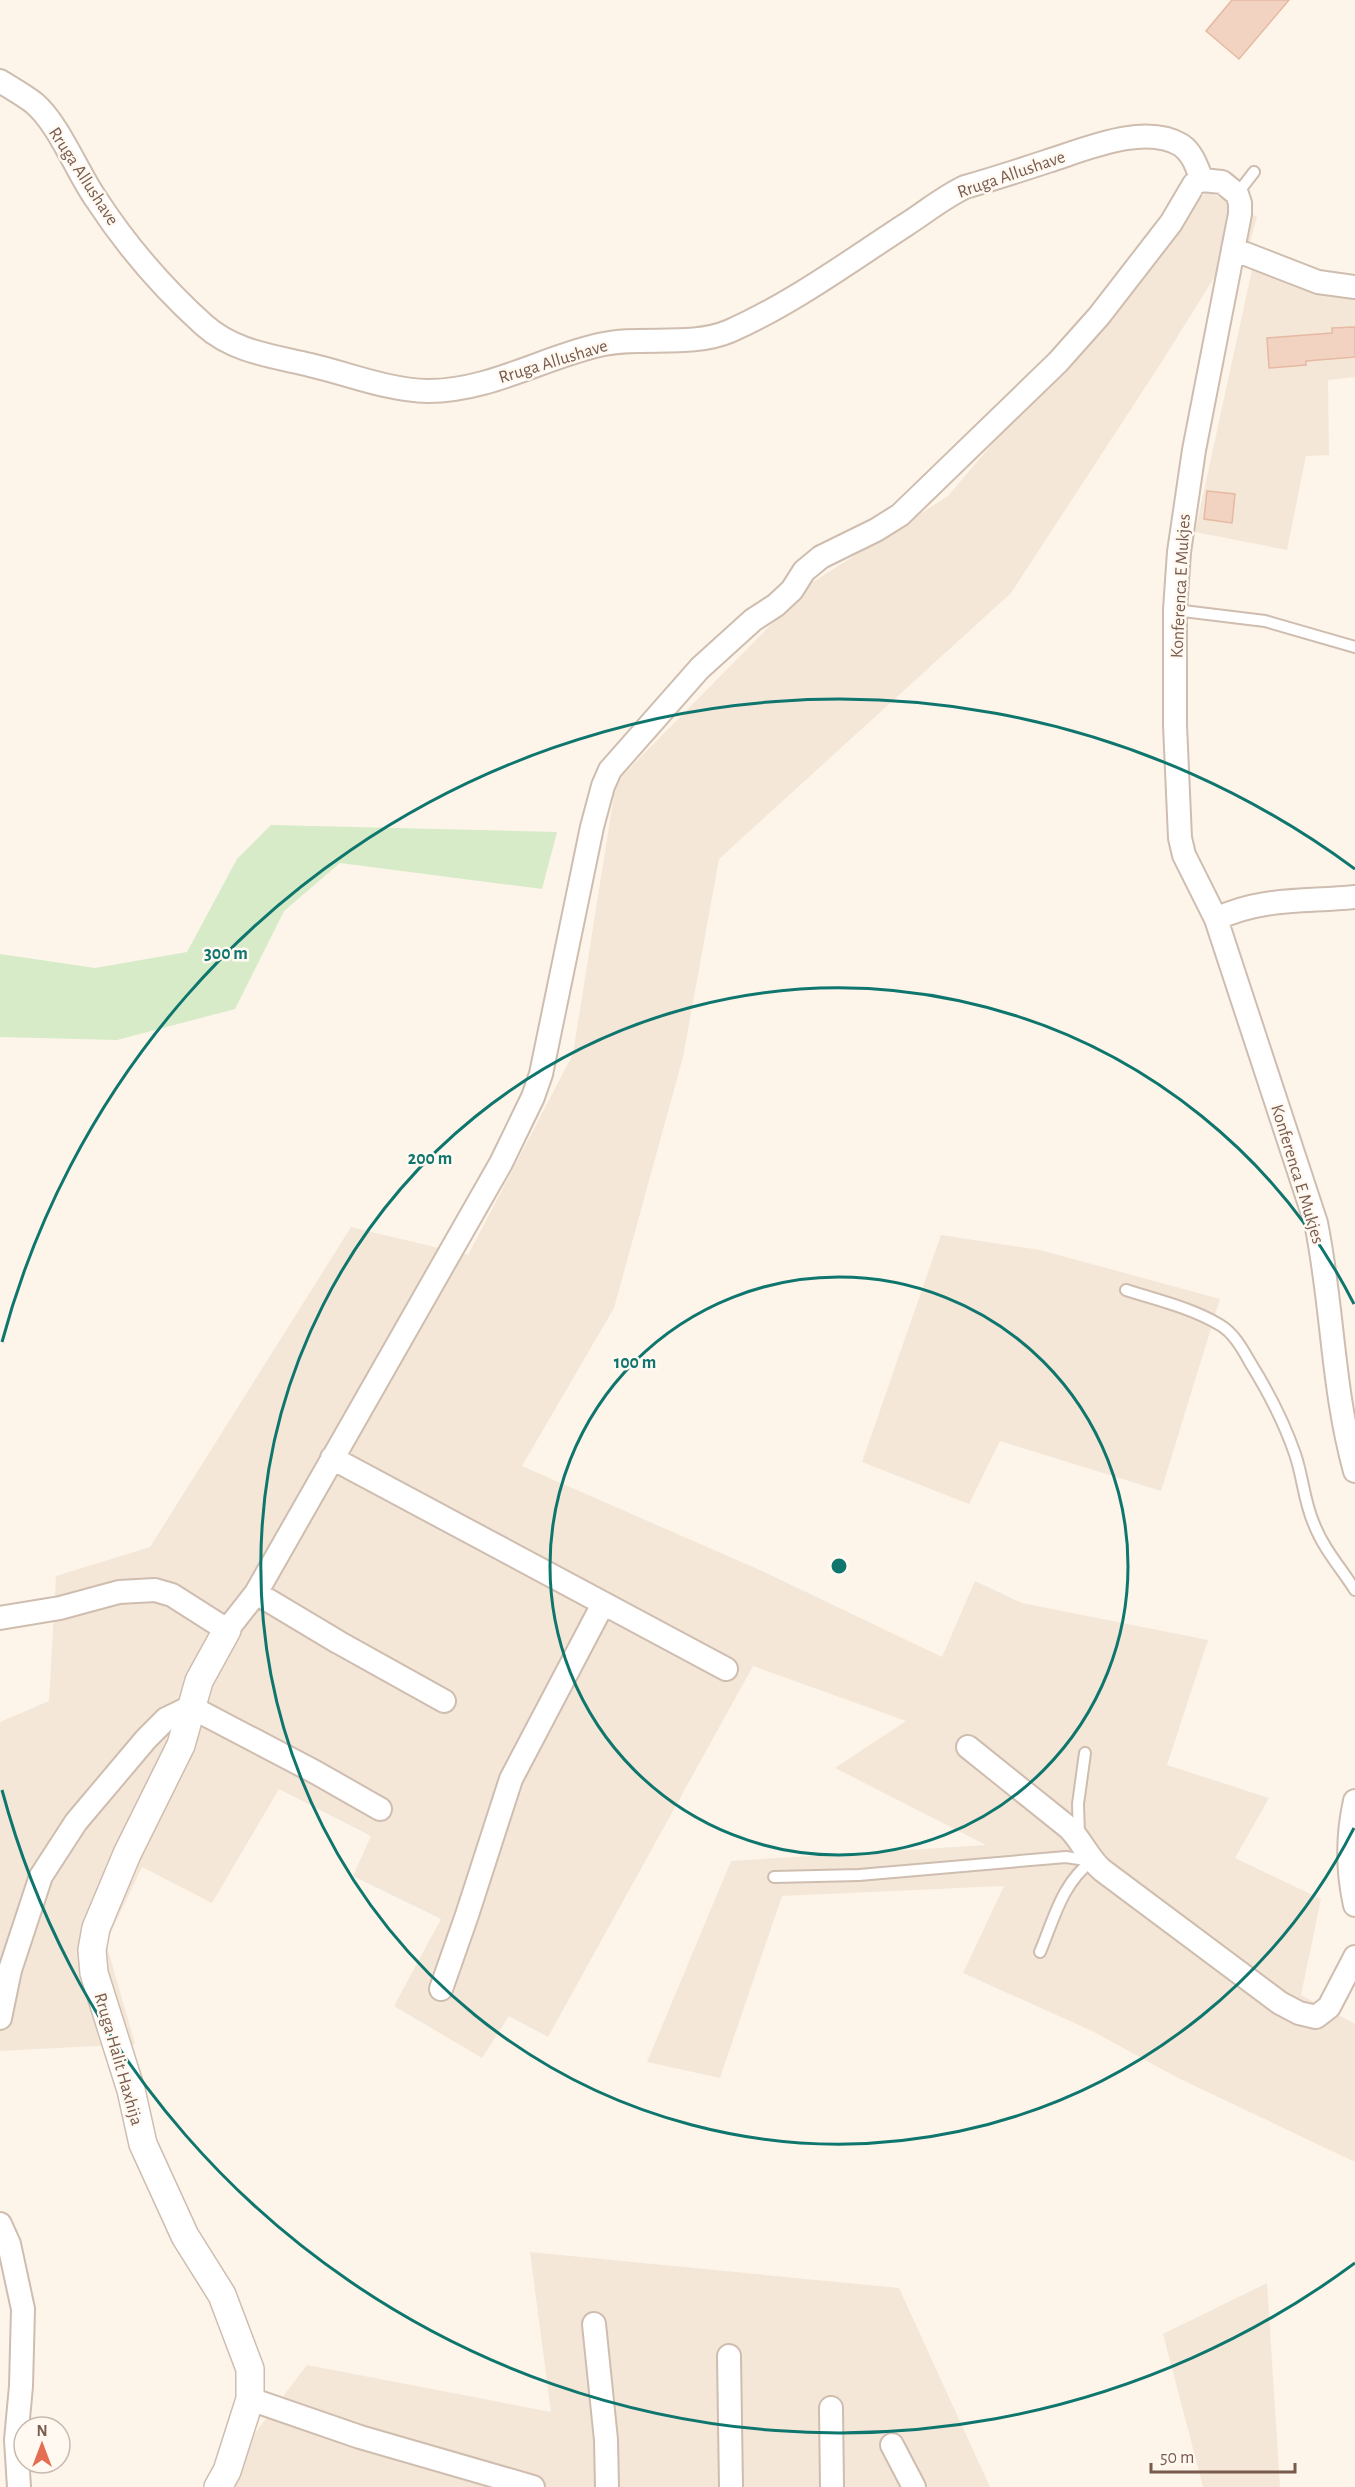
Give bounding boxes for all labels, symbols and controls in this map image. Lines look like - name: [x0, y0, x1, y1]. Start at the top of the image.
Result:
- street label: Rruga Allushave: [45, 124, 121, 229]
- street label: Rruga Allushave: [955, 148, 1068, 202]
- street label: Rruga Allushave: [497, 337, 610, 387]
- street label: Konferenca E Mukjes: [1168, 513, 1194, 659]
- text: 300 m: [204, 945, 248, 963]
- street label: Konferenca E Mukjes: [1267, 1102, 1327, 1246]
- text: 200 m: [408, 1150, 452, 1168]
- text: 100 m: [614, 1354, 656, 1372]
- centre of rings: [829, 1556, 849, 1576]
- street label: Rruga Halit Haxhija: [90, 1991, 146, 2128]
- north arrow: [12, 2415, 72, 2475]
- text: N: [36, 2423, 48, 2439]
- scale bar: [1151, 2436, 1295, 2474]
- text: 50 m: [1160, 2449, 1194, 2467]

